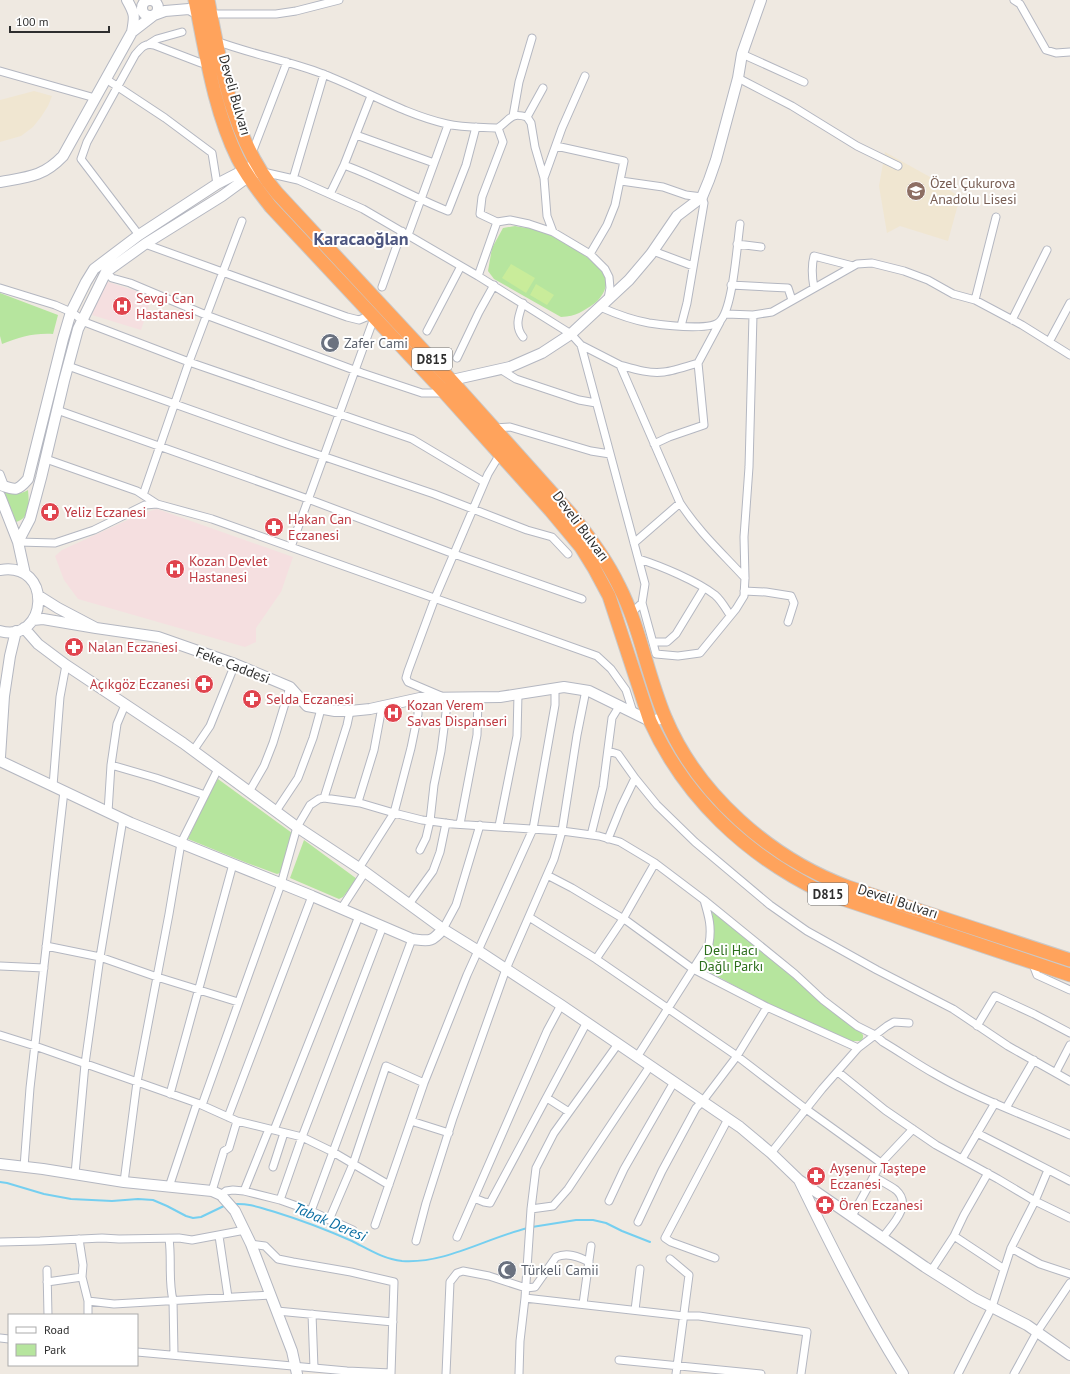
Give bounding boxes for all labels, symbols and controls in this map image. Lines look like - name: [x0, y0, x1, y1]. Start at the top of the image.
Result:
- scale bar: [10, 8, 109, 34]
- text: 100 m: [16, 14, 49, 29]
- street label: Develi Bulvarı: [215, 52, 255, 138]
- place label: Özel Çukurova Anadolu Lisesi: [930, 174, 1017, 208]
- school or university icon: Özel Çukurova Anadolu Lisesi: [905, 180, 927, 202]
- district label: Karacaoğlan: [313, 227, 409, 250]
- place label: Sevgi Can Hastanesi: [136, 289, 194, 323]
- hospital icon: Sevgi Can Hastanesi: [111, 295, 133, 317]
- mosque icon: Zafer Cami: [319, 332, 341, 354]
- place label: Zafer Cami: [344, 334, 408, 352]
- road number: D815: [412, 348, 452, 370]
- street label: Develi Bulvarı: [549, 487, 613, 565]
- pharmacy icon: Yeliz Eczanesi: [39, 501, 61, 523]
- place label: Yeliz Eczanesi: [64, 503, 146, 521]
- place label: Hakan Can Eczanesi: [288, 510, 352, 544]
- pharmacy icon: Hakan Can Eczanesi: [263, 516, 285, 538]
- place label: Kozan Devlet Hastanesi: [189, 552, 268, 586]
- hospital icon: Kozan Devlet Hastanesi: [164, 558, 186, 580]
- pharmacy icon: Nalan Eczanesi: [63, 636, 85, 658]
- place label: Nalan Eczanesi: [88, 638, 178, 656]
- street label: Feke Caddesi: [193, 643, 273, 687]
- pharmacy icon: Açıkgöz Eczanesi: [193, 673, 215, 695]
- place label: Açıkgöz Eczanesi: [90, 675, 190, 693]
- pharmacy icon: Selda Eczanesi: [241, 688, 263, 710]
- place label: Selda Eczanesi: [266, 690, 354, 708]
- place label: Kozan Verem Savas Dispanseri: [407, 696, 507, 730]
- hospital icon: Kozan Verem Savas Dispanseri: [382, 702, 404, 724]
- street label: Develi Bulvarı: [856, 880, 940, 922]
- road number: D815: [808, 883, 848, 905]
- park label: Deli Hacı Dağlı Parkı: [699, 941, 763, 975]
- place label: Ayşenur Taştepe Eczanesi: [830, 1159, 926, 1193]
- pharmacy icon: Ayşenur Taştepe Eczanesi: [805, 1165, 827, 1187]
- pharmacy icon: Ören Eczanesi: [814, 1194, 836, 1216]
- place label: Ören Eczanesi: [839, 1196, 923, 1214]
- water label: Tabak Deresi: [291, 1198, 370, 1246]
- mosque icon: Türkeli Camii: [496, 1259, 518, 1281]
- place label: Türkeli Camii: [521, 1261, 599, 1279]
- legend: [8, 1314, 138, 1366]
- text: Road: [44, 1322, 69, 1337]
- text: Park: [44, 1342, 66, 1357]

